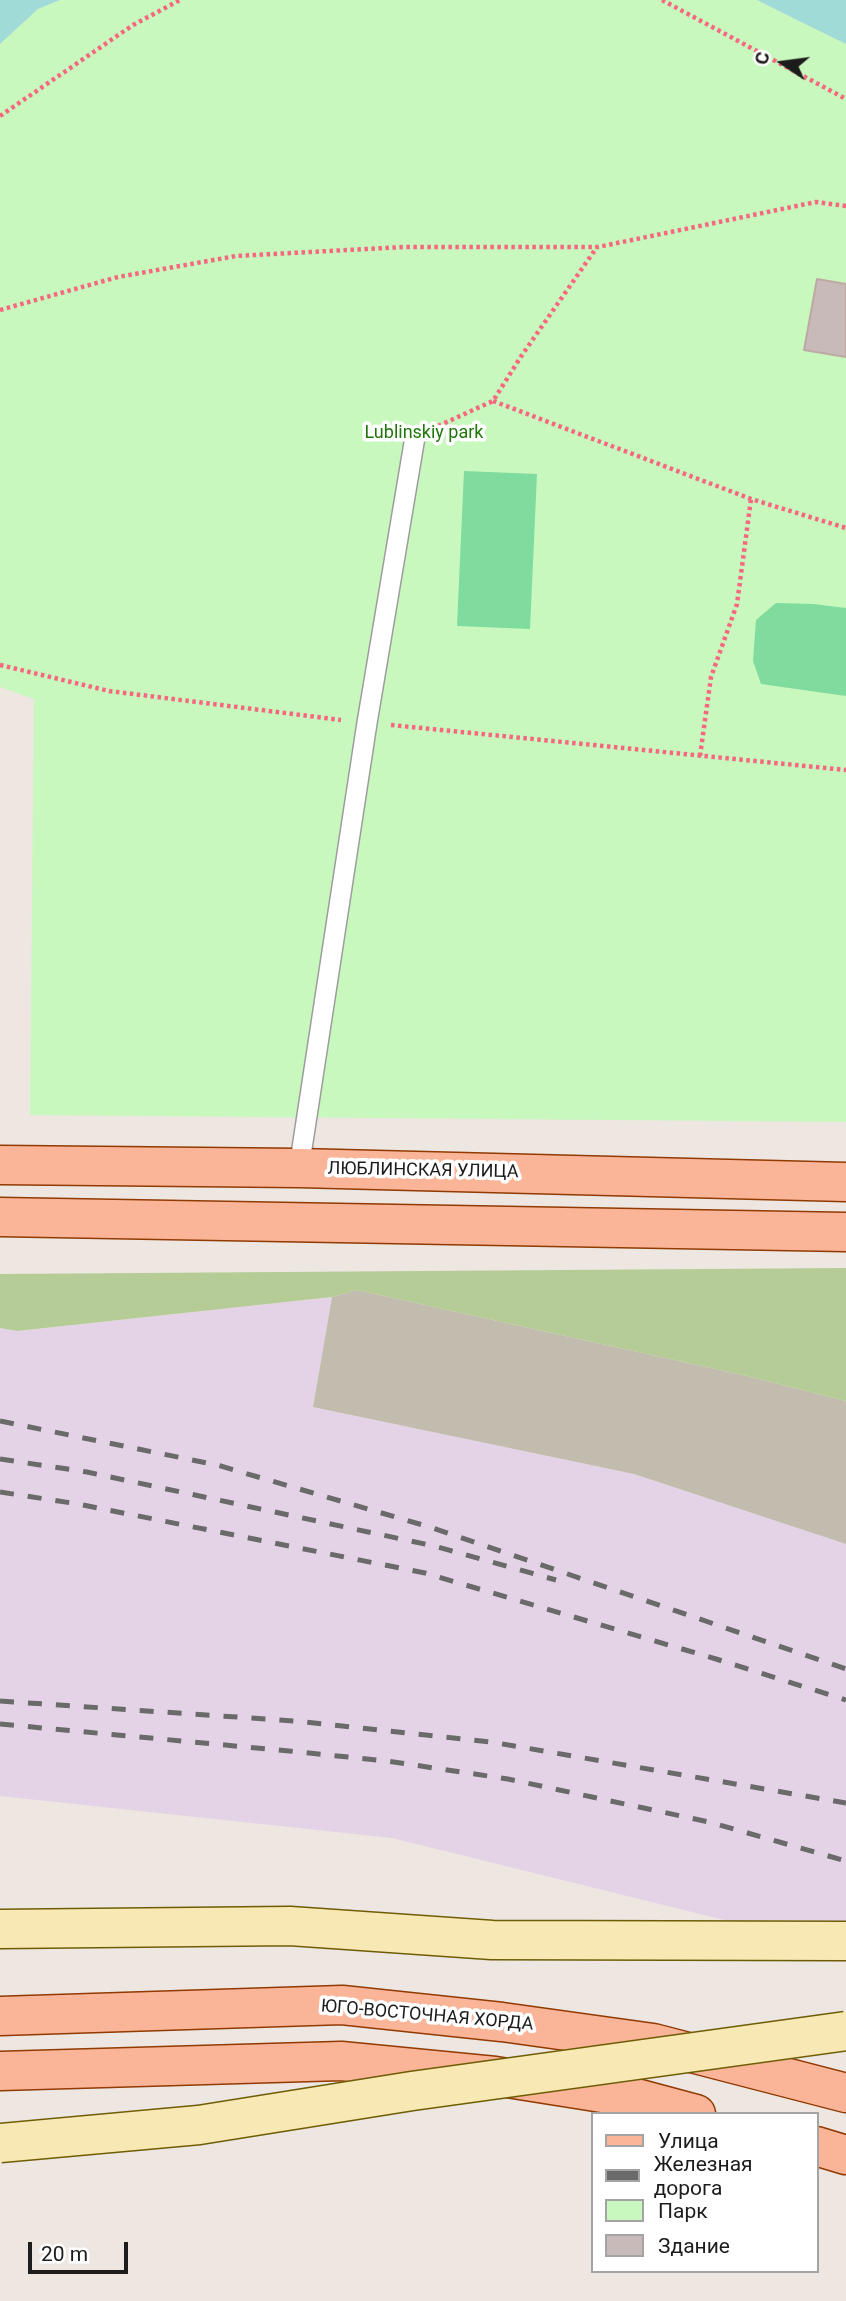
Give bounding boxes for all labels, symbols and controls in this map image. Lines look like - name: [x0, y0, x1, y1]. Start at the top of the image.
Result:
- north arrow: [748, 28, 818, 98]
- text: С: [749, 50, 775, 67]
- park label: Lublinskiy park: [365, 422, 483, 444]
- street label: ЛЮБЛИНСКАЯ УЛИЦА: [327, 1159, 519, 1183]
- street label: ЮГО-ВОСТОЧНАЯ ХОРДА: [320, 1996, 534, 2036]
- legend: [590, 2112, 818, 2273]
- text: Улица: [658, 2129, 719, 2153]
- text: Железная дорога: [654, 2152, 753, 2200]
- text: Парк: [658, 2199, 708, 2223]
- scale bar: [32, 2228, 131, 2272]
- text: Здание: [658, 2234, 730, 2258]
- text: 20 m: [41, 2242, 88, 2266]

